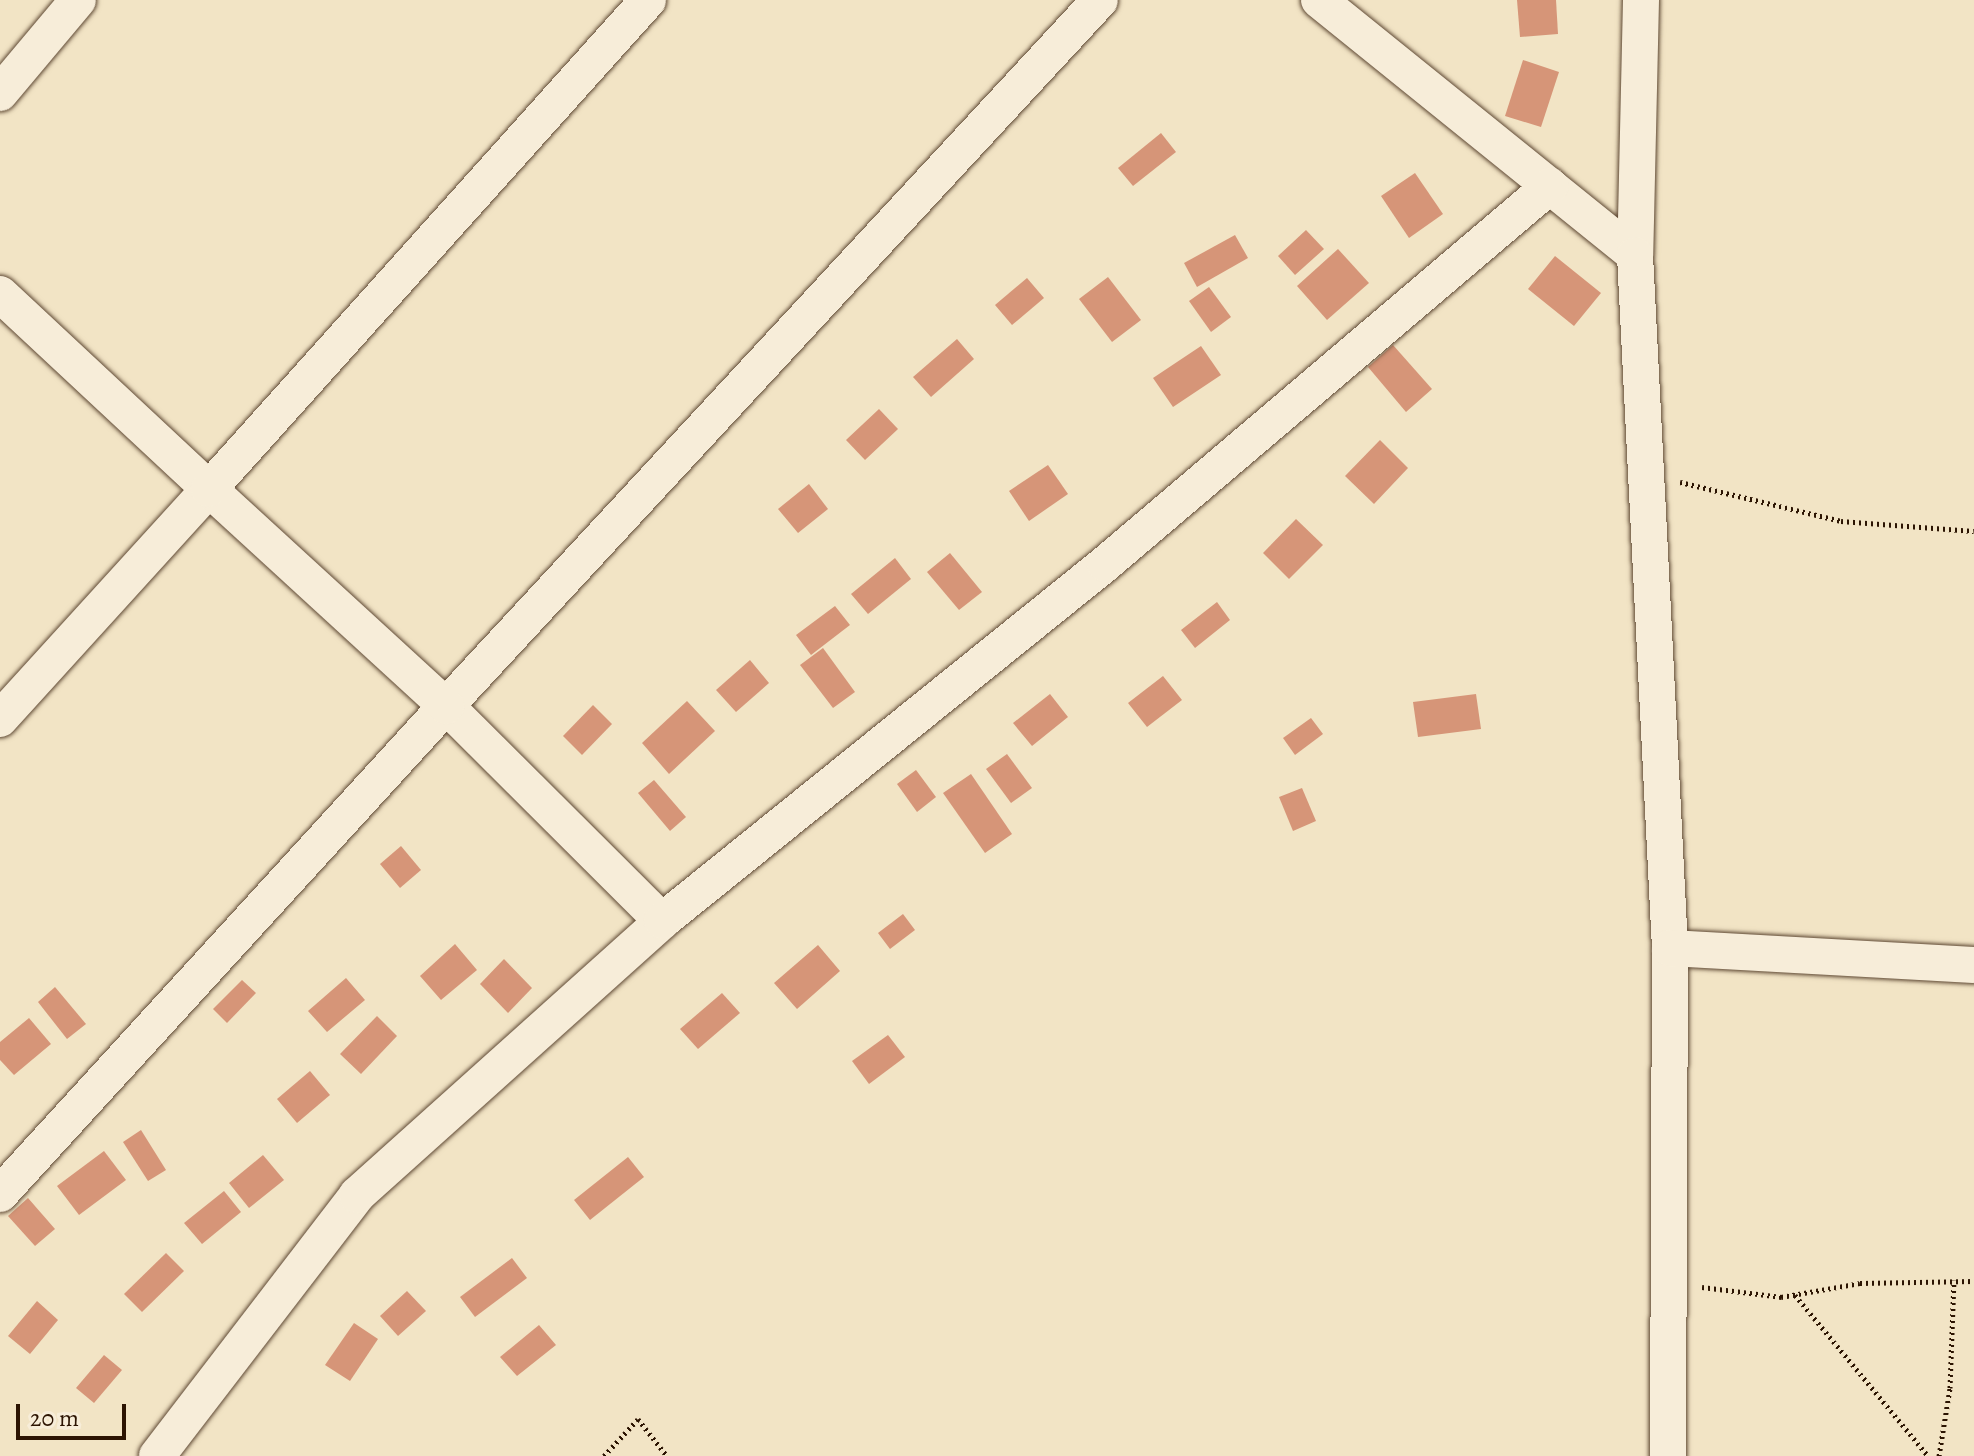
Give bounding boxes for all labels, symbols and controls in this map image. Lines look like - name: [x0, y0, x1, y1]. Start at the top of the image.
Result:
- scale bar: [20, 1388, 130, 1438]
- text: 20 m: [30, 1402, 79, 1434]

